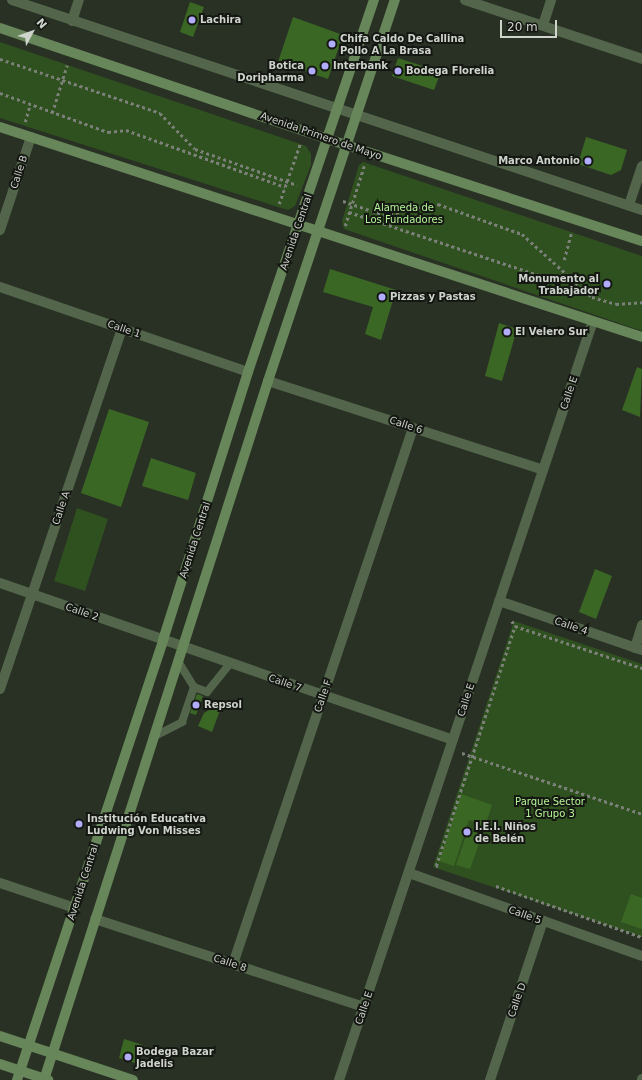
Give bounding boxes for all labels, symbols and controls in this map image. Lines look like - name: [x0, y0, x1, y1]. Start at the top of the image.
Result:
- north arrow: [12, 12, 52, 52]
- scale bar: [502, 12, 559, 38]
- place label: Lachira: [200, 14, 241, 26]
- marker: Lachira: [187, 15, 197, 25]
- text: N: [34, 16, 49, 32]
- text: 20 m: [507, 20, 538, 34]
- place label: Chifa Caldo De Callina Pollo A La Brasa: [340, 32, 464, 56]
- marker: Chifa Caldo De Callina Pollo A La Brasa: [327, 39, 337, 49]
- place label: Botica Doripharma: [237, 59, 304, 82]
- place label: Interbank: [333, 60, 388, 72]
- marker: Interbank: [320, 61, 330, 71]
- place label: Bodega Florelia: [406, 65, 494, 77]
- marker: Botica Doripharma: [307, 66, 317, 76]
- marker: Bodega Florelia: [393, 66, 403, 76]
- street label: Avenida Primero de Mayo: [259, 110, 383, 162]
- street label: Calle B: [8, 154, 30, 190]
- place label: Marco Antonio: [498, 155, 580, 167]
- marker: Marco Antonio: [583, 156, 593, 166]
- street label: Avenida Central: [277, 192, 315, 272]
- park label: Alameda de Los Fundadores: [365, 201, 443, 224]
- place label: Monumento al Trabajador: [518, 272, 599, 296]
- marker: Monumento al Trabajador: [602, 279, 612, 289]
- place label: Pizzas y Pastas: [390, 291, 476, 303]
- marker: Pizzas y Pastas: [377, 292, 387, 302]
- street label: Calle 1: [106, 318, 142, 340]
- place label: El Velero Sur: [515, 326, 587, 338]
- marker: El Velero Sur: [502, 327, 512, 337]
- street label: Calle E: [558, 375, 580, 411]
- street label: Calle 6: [388, 414, 424, 436]
- street label: Calle A: [50, 490, 72, 526]
- street label: Avenida Central: [177, 500, 213, 580]
- street label: Calle 2: [64, 601, 100, 623]
- street label: Calle 4: [553, 615, 589, 637]
- street label: Calle 7: [267, 672, 303, 694]
- street label: Calle F: [312, 678, 334, 714]
- street label: Calle E: [455, 682, 477, 718]
- place label: Repsol: [204, 699, 242, 711]
- marker: Repsol: [191, 700, 201, 710]
- park label: Parque Sector 1 Grupo 3: [515, 795, 585, 818]
- place label: Institución Educativa Ludwing Von Misses: [87, 812, 206, 836]
- marker: Institución Educativa Ludwing Von Misses: [74, 819, 84, 829]
- place label: I.E.I. Niños de Belén: [475, 820, 536, 844]
- marker: I.E.I. Niños de Belén: [462, 827, 472, 837]
- street label: Avenida Central: [65, 842, 101, 922]
- street label: Calle 5: [507, 903, 543, 927]
- street label: Calle 8: [212, 952, 248, 974]
- street label: Calle D: [506, 981, 528, 1019]
- street label: Calle E: [353, 990, 375, 1026]
- place label: Bodega Bazar Jadelis: [136, 1045, 214, 1068]
- marker: Bodega Bazar Jadelis: [123, 1052, 133, 1062]

